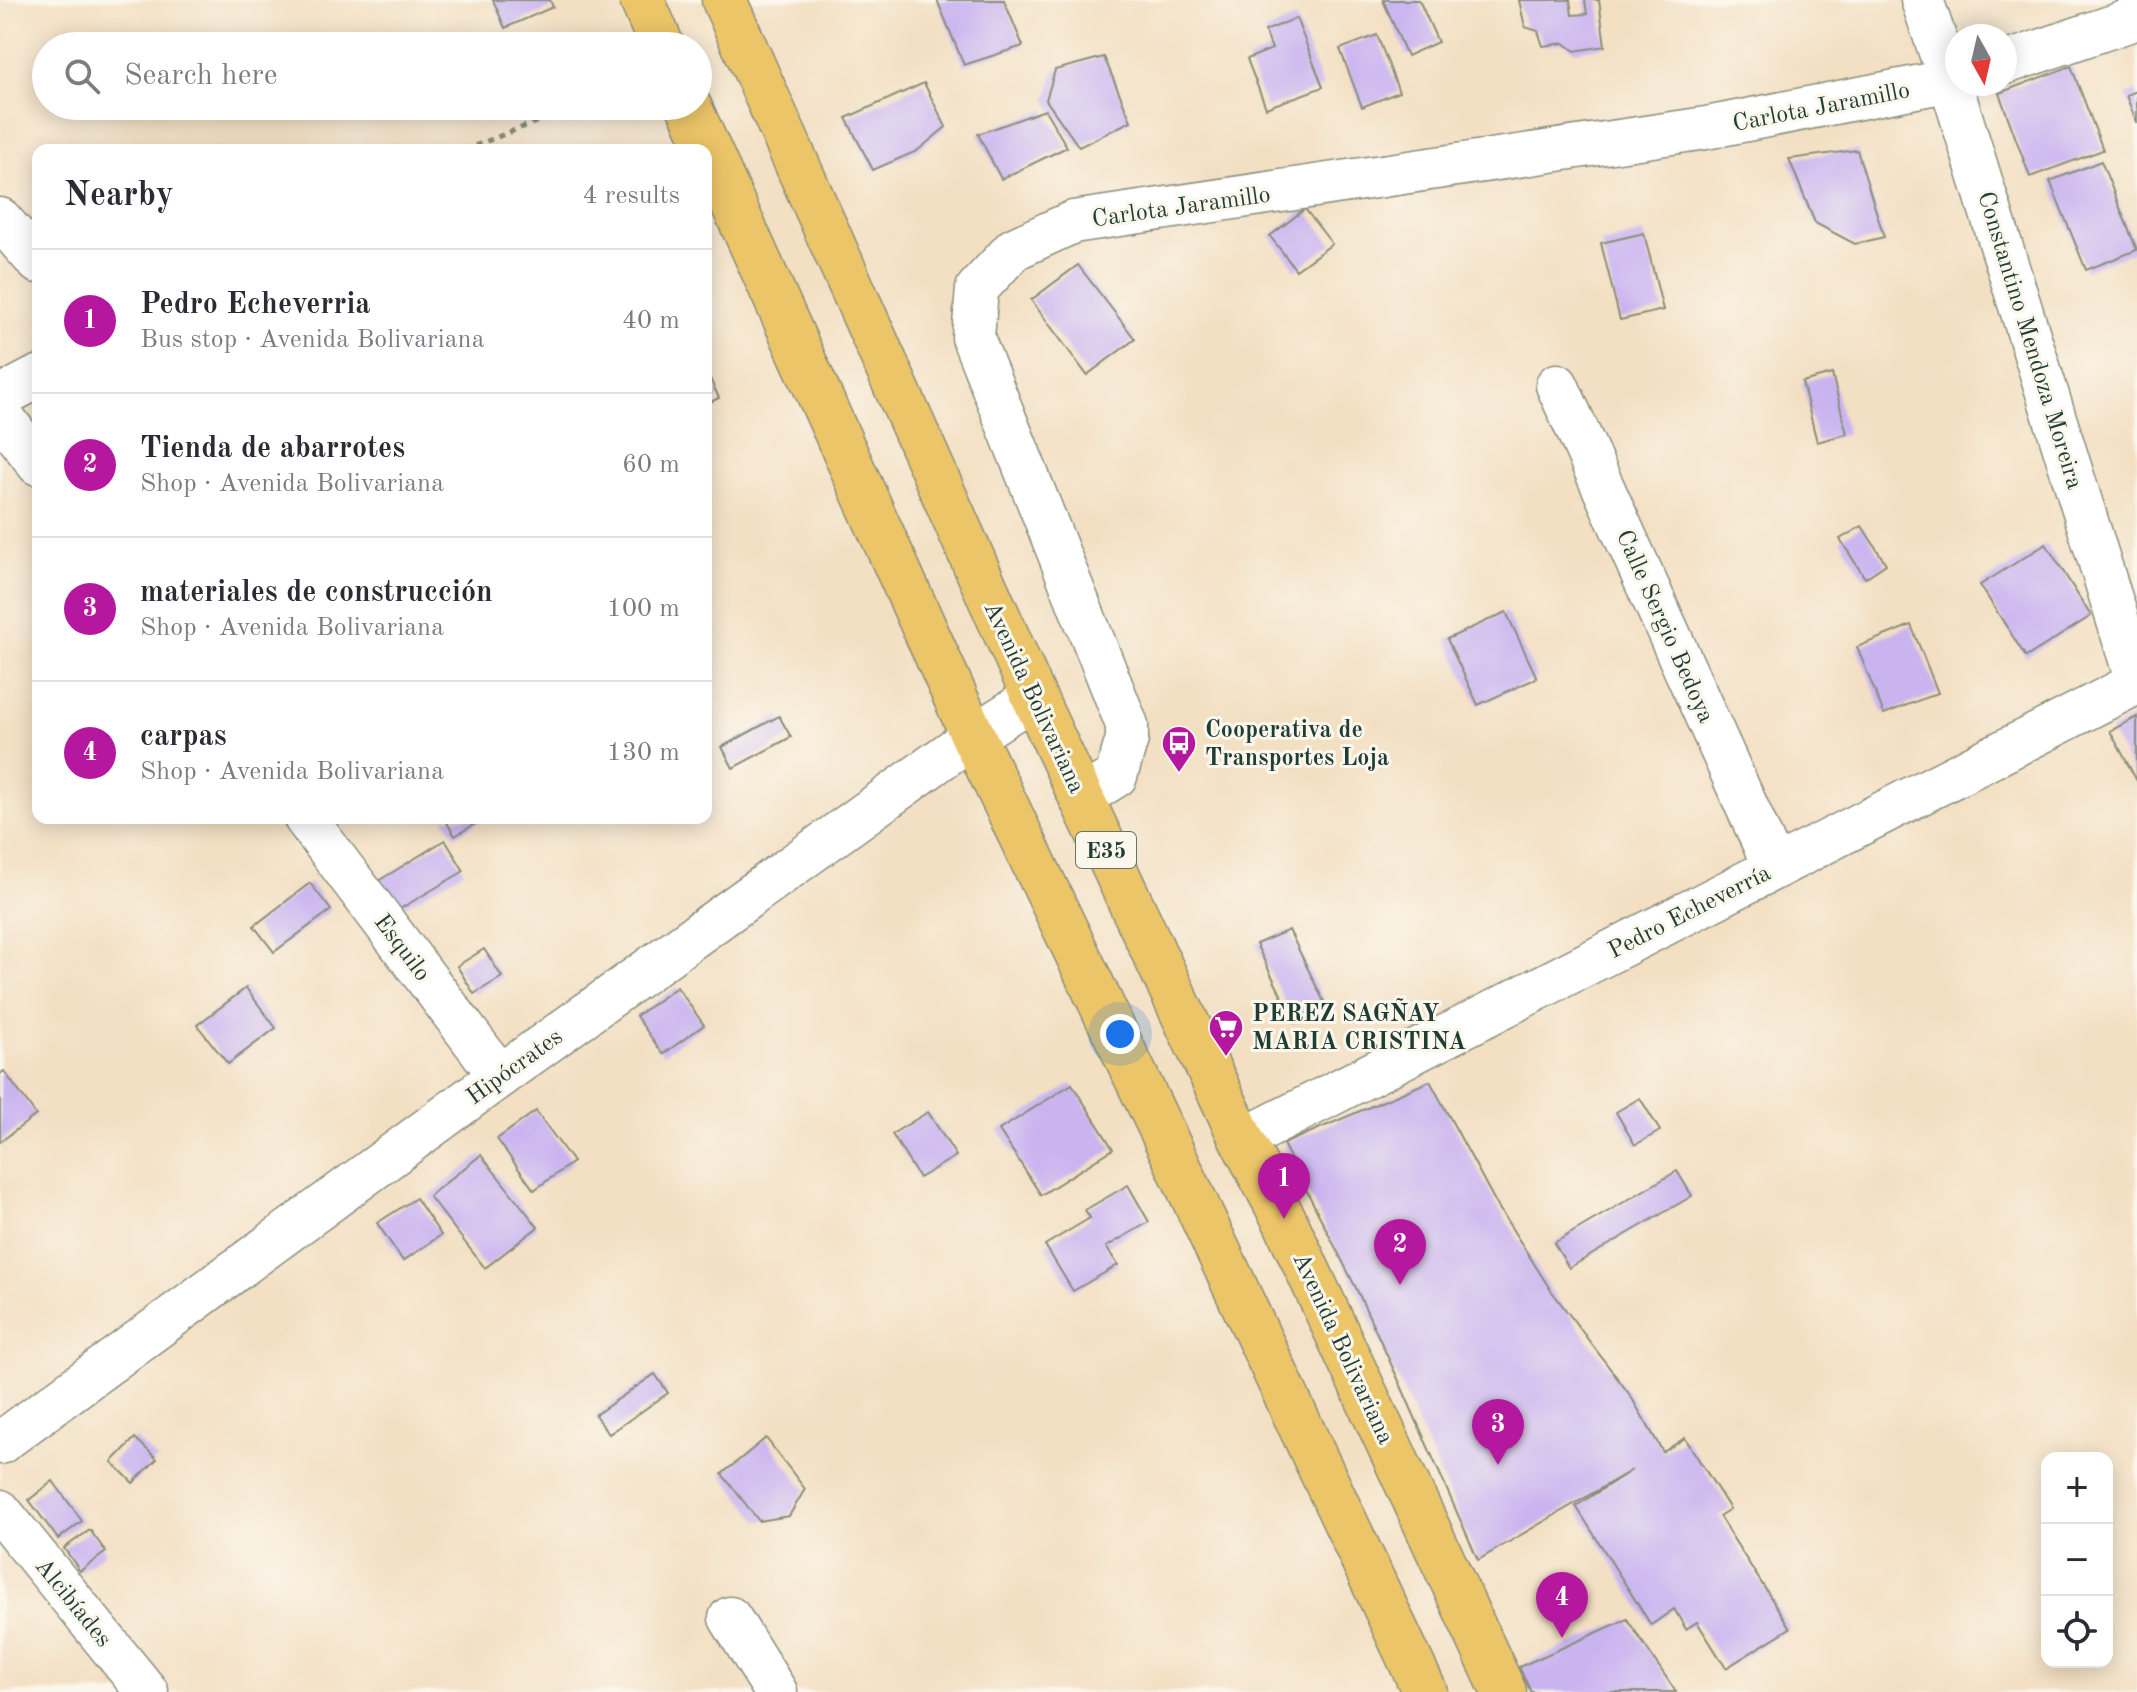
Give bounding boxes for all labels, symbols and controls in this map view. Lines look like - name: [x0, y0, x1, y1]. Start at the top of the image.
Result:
- north arrow: [1945, 24, 2017, 96]
- search box: [32, 32, 712, 120]
- icon: search: [60, 54, 104, 98]
- text: Search here: [124, 61, 278, 91]
- street label: Carlota Jaramillo: [1731, 79, 1912, 137]
- text: Nearby: [64, 179, 174, 213]
- text: 4 results: [582, 183, 680, 209]
- street label: Carlota Jaramillo: [1090, 184, 1272, 232]
- street label: Constantino Mendoza Moreira: [1972, 189, 2086, 492]
- text: Pedro Echeverria: [140, 290, 371, 320]
- text: 1: [82, 308, 98, 334]
- text: 40 m: [622, 308, 680, 334]
- text: Bus stop · Avenida Bolivariana: [140, 327, 485, 353]
- text: Tienda de abarrotes: [140, 434, 405, 464]
- text: 2: [82, 452, 98, 478]
- text: 60 m: [622, 452, 680, 478]
- text: Shop · Avenida Bolivariana: [140, 471, 444, 497]
- street label: Calle Sergio Bedoya: [1611, 527, 1718, 727]
- text: materiales de construcción: [140, 578, 493, 608]
- text: 3: [82, 596, 98, 622]
- text: 100 m: [607, 596, 680, 622]
- street label: Avenida Bolivariana: [978, 598, 1088, 797]
- text: Shop · Avenida Bolivariana: [140, 615, 444, 641]
- place label: Cooperativa de Transportes Loja: [1205, 719, 1389, 771]
- text: carpas: [140, 722, 227, 752]
- bus stop icon: Cooperativa de Transportes Loja: [1160, 724, 1198, 774]
- text: 4: [82, 740, 98, 766]
- text: 130 m: [607, 740, 680, 766]
- text: Shop · Avenida Bolivariana: [140, 759, 444, 785]
- road number: E35: [1076, 832, 1136, 868]
- street label: Pedro Echeverría: [1605, 861, 1775, 964]
- street label: Esquilo: [369, 910, 434, 986]
- place label: PEREZ SAGÑAY MARIA CRISTINA: [1252, 998, 1466, 1055]
- supermarket icon: PEREZ SAGÑAY MARIA CRISTINA: [1207, 1008, 1245, 1058]
- your location: [1100, 1014, 1140, 1054]
- street label: Hipócrates: [463, 1025, 567, 1110]
- pin: 1: [1258, 1153, 1310, 1219]
- pin: 2: [1374, 1219, 1426, 1285]
- street label: Avenida Bolivariana: [1287, 1249, 1397, 1448]
- pin: 3: [1472, 1399, 1524, 1465]
- map controls: [2041, 1452, 2113, 1668]
- button: +: [2041, 1452, 2113, 1524]
- button: −: [2041, 1524, 2113, 1596]
- street label: Alcibíades: [30, 1554, 115, 1652]
- pin: 4: [1536, 1572, 1588, 1638]
- button: locate: [2041, 1596, 2113, 1668]

